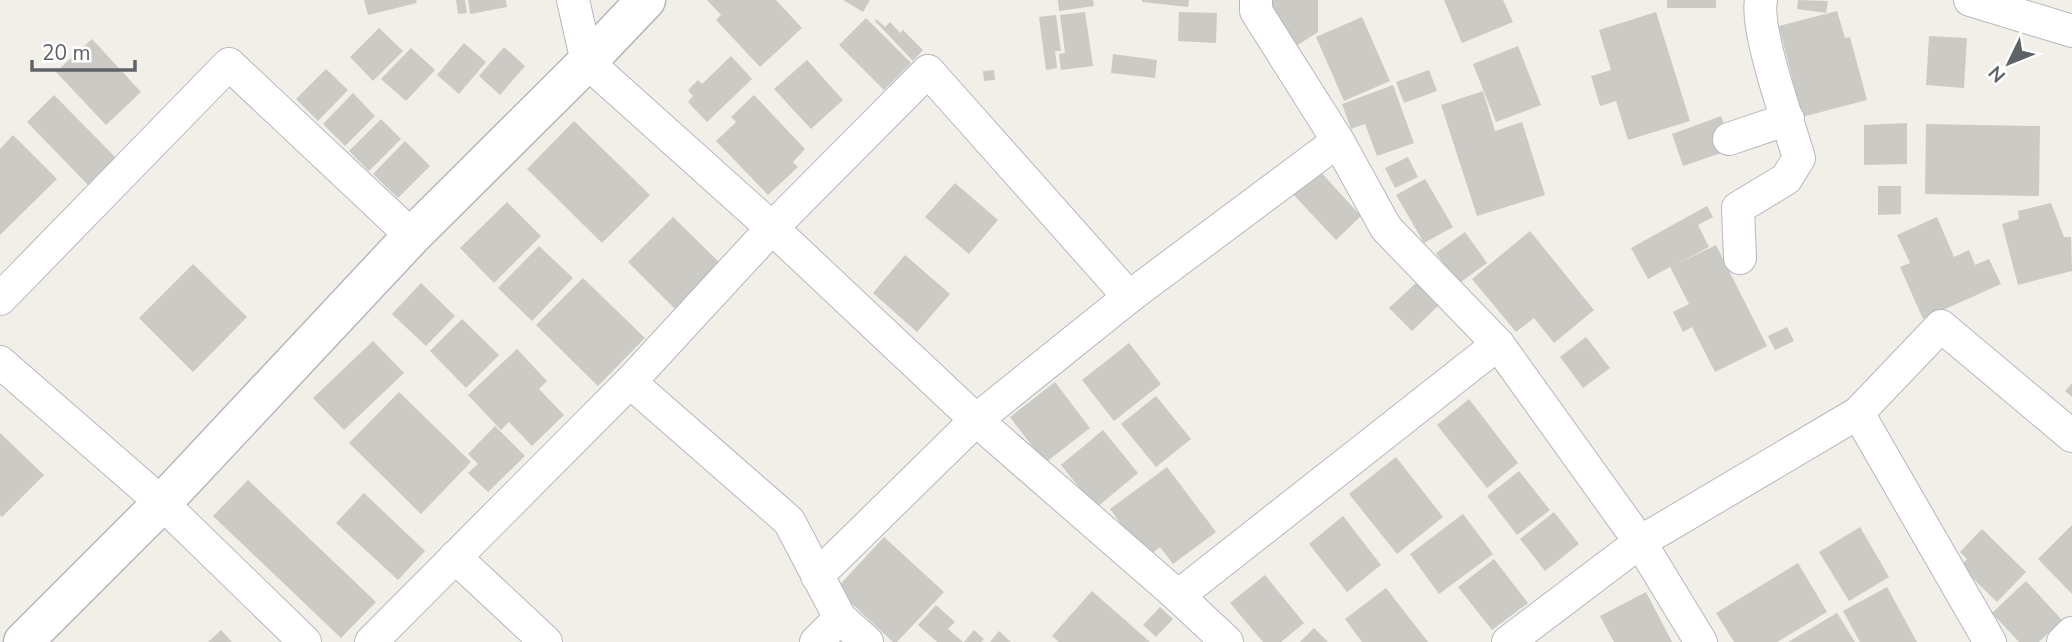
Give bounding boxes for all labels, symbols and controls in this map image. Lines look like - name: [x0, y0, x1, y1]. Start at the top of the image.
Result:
- scale bar: [32, 28, 135, 72]
- north arrow: [1974, 28, 2044, 98]
- text: 20 m: [42, 39, 91, 67]
- text: N: [1983, 60, 2012, 88]

